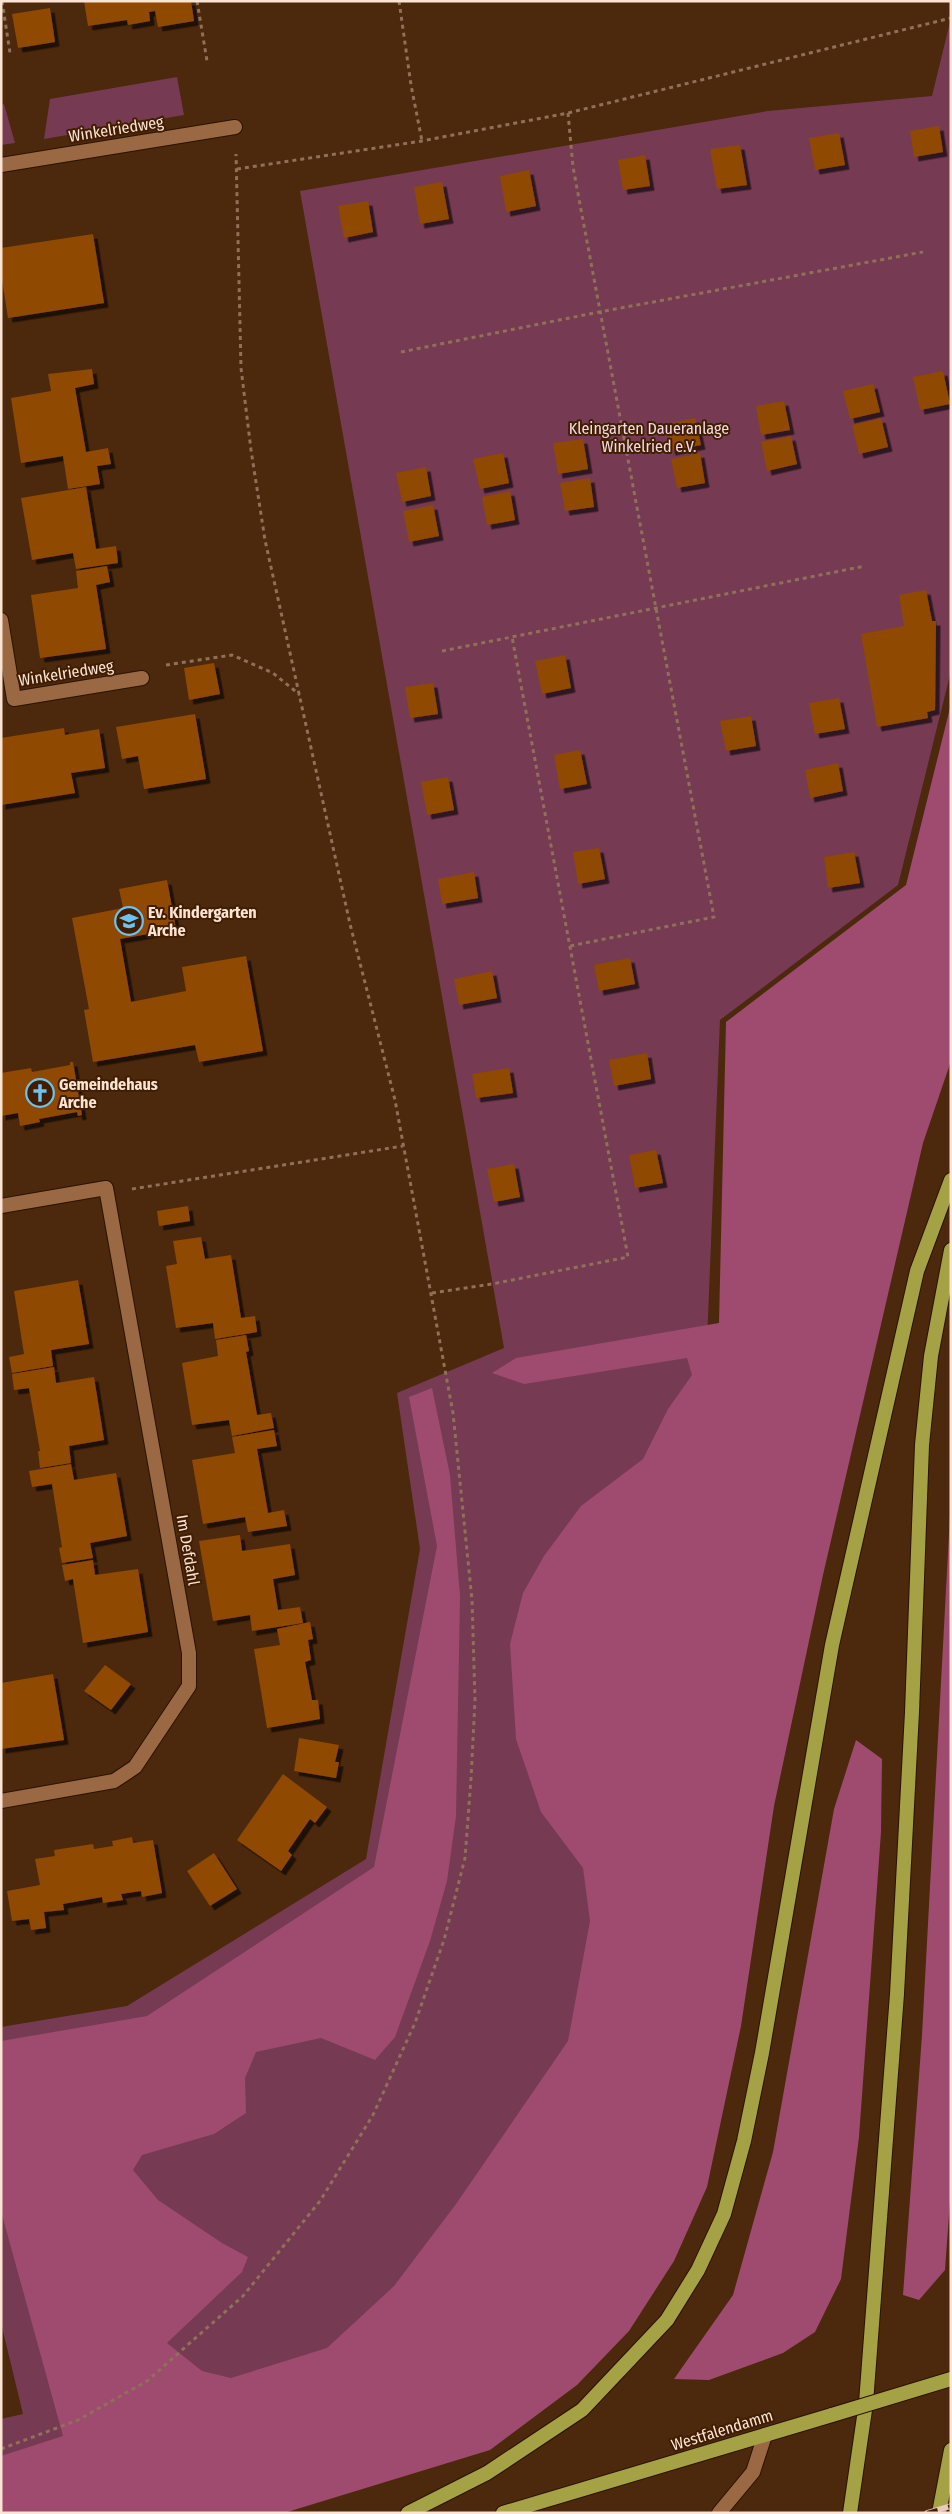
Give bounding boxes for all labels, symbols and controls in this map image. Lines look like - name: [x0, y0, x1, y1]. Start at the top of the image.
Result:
- street label: Winkelriedweg: [67, 112, 165, 146]
- park label: Kleingarten Daueranlage Winkelried e.V.: [569, 419, 729, 456]
- street label: Winkelriedweg: [17, 656, 115, 690]
- place label: Ev. Kindergarten Arche: [147, 903, 257, 940]
- school or university icon: Ev. Kindergarten Arche: [114, 906, 144, 936]
- place label: Gemeindehaus Arche: [58, 1075, 158, 1112]
- church icon: Gemeindehaus Arche: [25, 1078, 55, 1108]
- street label: Im Defdahl: [172, 1513, 204, 1587]
- street label: Westfalendamm: [669, 2405, 775, 2455]

